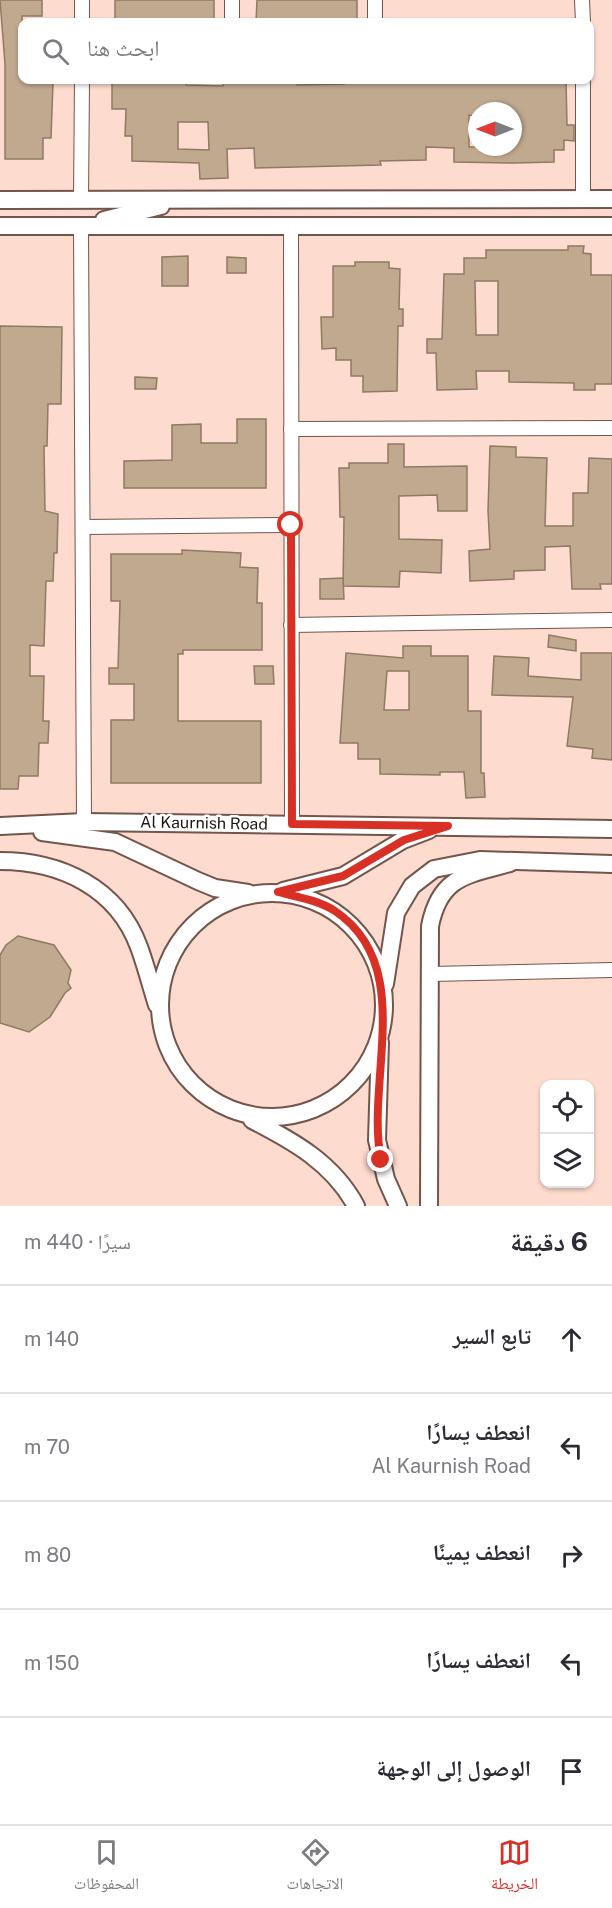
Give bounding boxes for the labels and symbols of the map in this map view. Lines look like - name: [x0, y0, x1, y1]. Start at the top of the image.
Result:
- north arrow: [468, 102, 522, 156]
- route start: [277, 511, 303, 537]
- street label: Al Kaurnish Road: [140, 812, 268, 834]
- route end: [367, 1146, 393, 1172]

